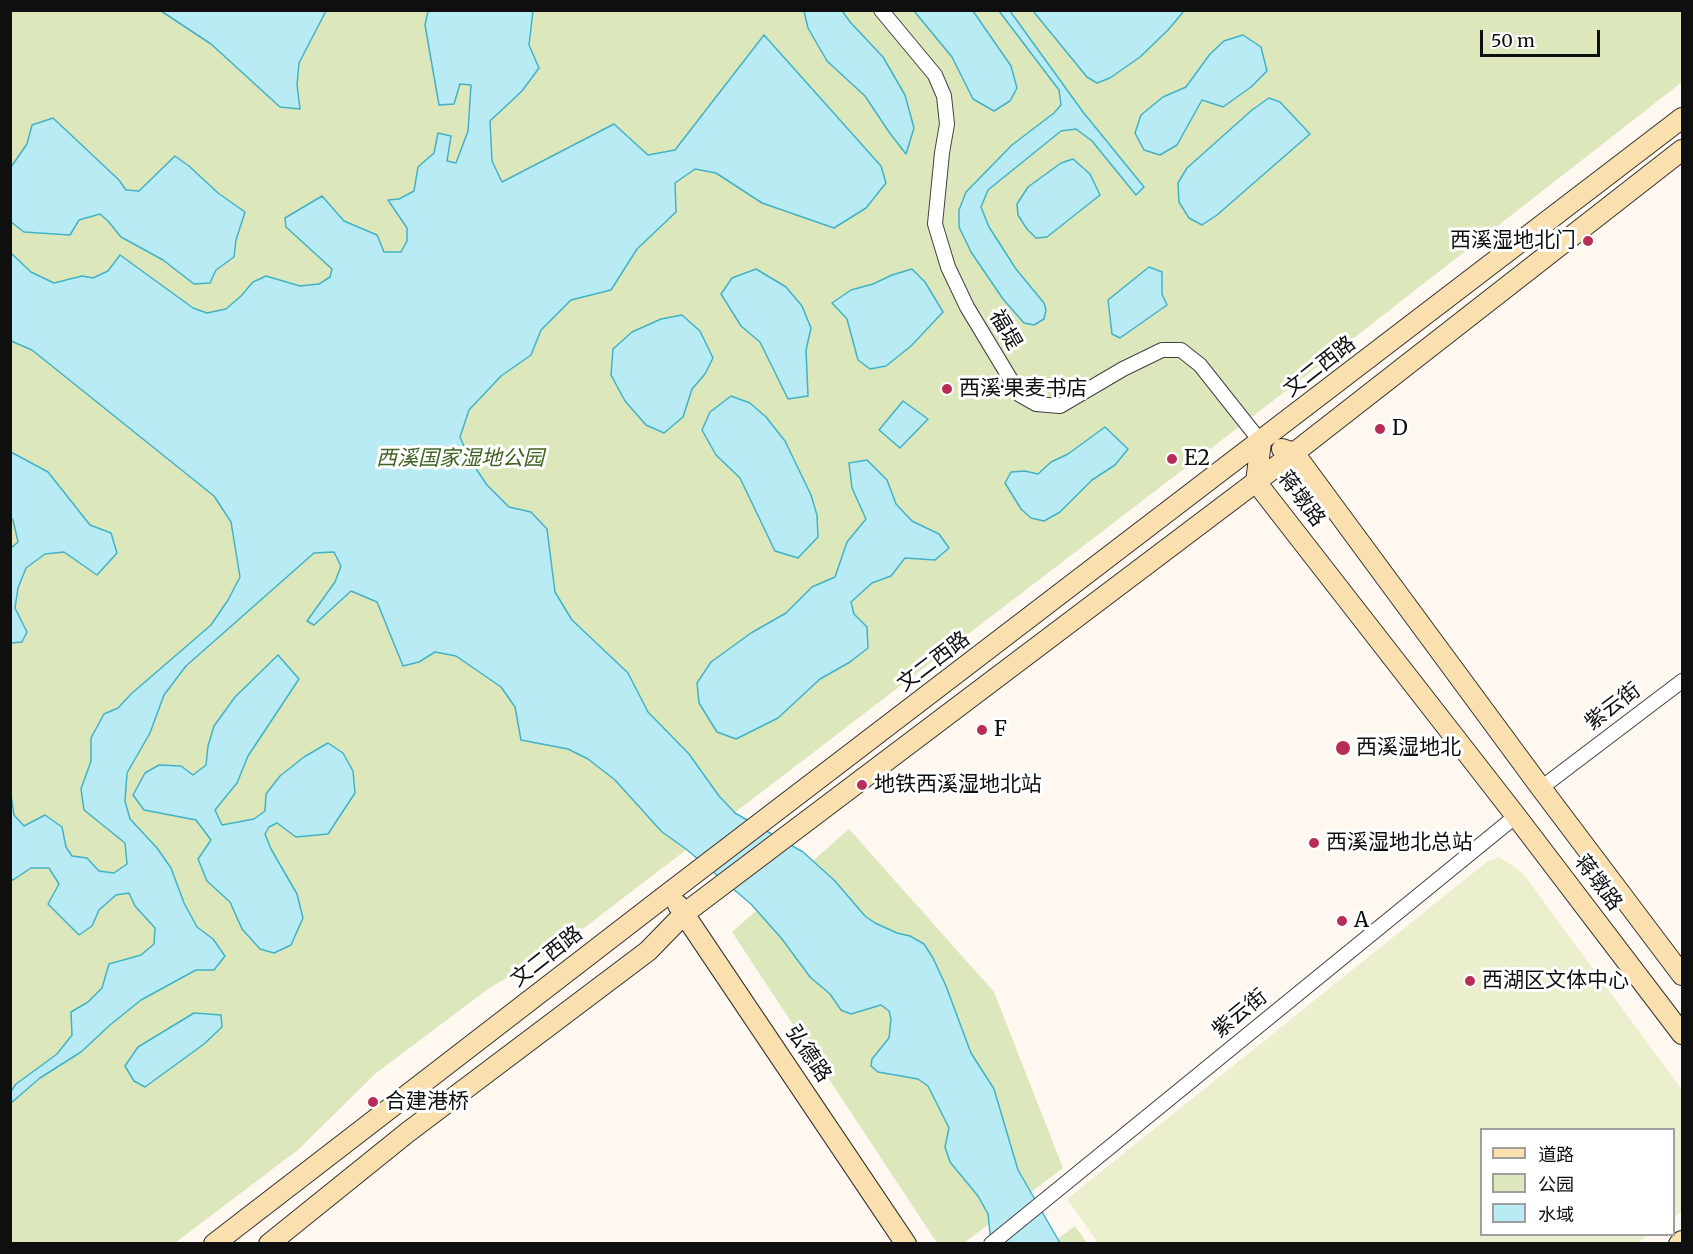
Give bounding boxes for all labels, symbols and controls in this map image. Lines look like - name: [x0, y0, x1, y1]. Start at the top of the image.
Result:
- scale bar: [1483, 18, 1603, 56]
- text: 50 m: [1491, 29, 1535, 52]
- place label: 西溪湿地北门: [1450, 228, 1576, 254]
- marker: 西溪湿地北门: [1581, 234, 1595, 248]
- street label: 福堤: [984, 306, 1026, 354]
- street label: 文二西路: [1279, 331, 1361, 403]
- place label: 西溪·果麦书店: [959, 376, 1087, 402]
- marker: 西溪·果麦书店: [940, 382, 954, 396]
- place label: D: [1392, 416, 1408, 442]
- marker: D: [1373, 422, 1387, 436]
- park label: 西溪国家湿地公园: [376, 446, 544, 472]
- place label: E2: [1184, 446, 1210, 472]
- marker: E2: [1165, 452, 1179, 466]
- street label: 蒋墩路: [1272, 466, 1330, 532]
- street label: 文二西路: [893, 627, 975, 697]
- street label: 紫云街: [1580, 678, 1646, 736]
- place label: F: [994, 717, 1007, 743]
- marker: F: [975, 723, 989, 737]
- place label: 西溪湿地北: [1356, 735, 1461, 761]
- marker: 西溪湿地北: [1334, 739, 1352, 757]
- place label: 地铁西溪湿地北站: [874, 772, 1042, 798]
- marker: 地铁西溪湿地北站: [855, 778, 869, 792]
- place label: 西溪湿地北总站: [1326, 830, 1473, 856]
- marker: 西溪湿地北总站: [1307, 836, 1321, 850]
- street label: 蒋墩路: [1569, 850, 1627, 916]
- place label: A: [1354, 908, 1369, 934]
- marker: A: [1335, 914, 1349, 928]
- street label: 文二西路: [506, 921, 588, 993]
- place label: 西湖区文体中心: [1482, 968, 1629, 994]
- marker: 西湖区文体中心: [1463, 974, 1477, 988]
- street label: 紫云街: [1208, 984, 1272, 1044]
- street label: 弘德路: [780, 1021, 836, 1087]
- place label: 合建港桥: [385, 1089, 469, 1115]
- marker: 合建港桥: [366, 1095, 380, 1109]
- legend: [1480, 1128, 1675, 1236]
- text: 道路: [1538, 1143, 1574, 1166]
- text: 公园: [1538, 1173, 1574, 1196]
- text: 水域: [1538, 1203, 1574, 1226]

